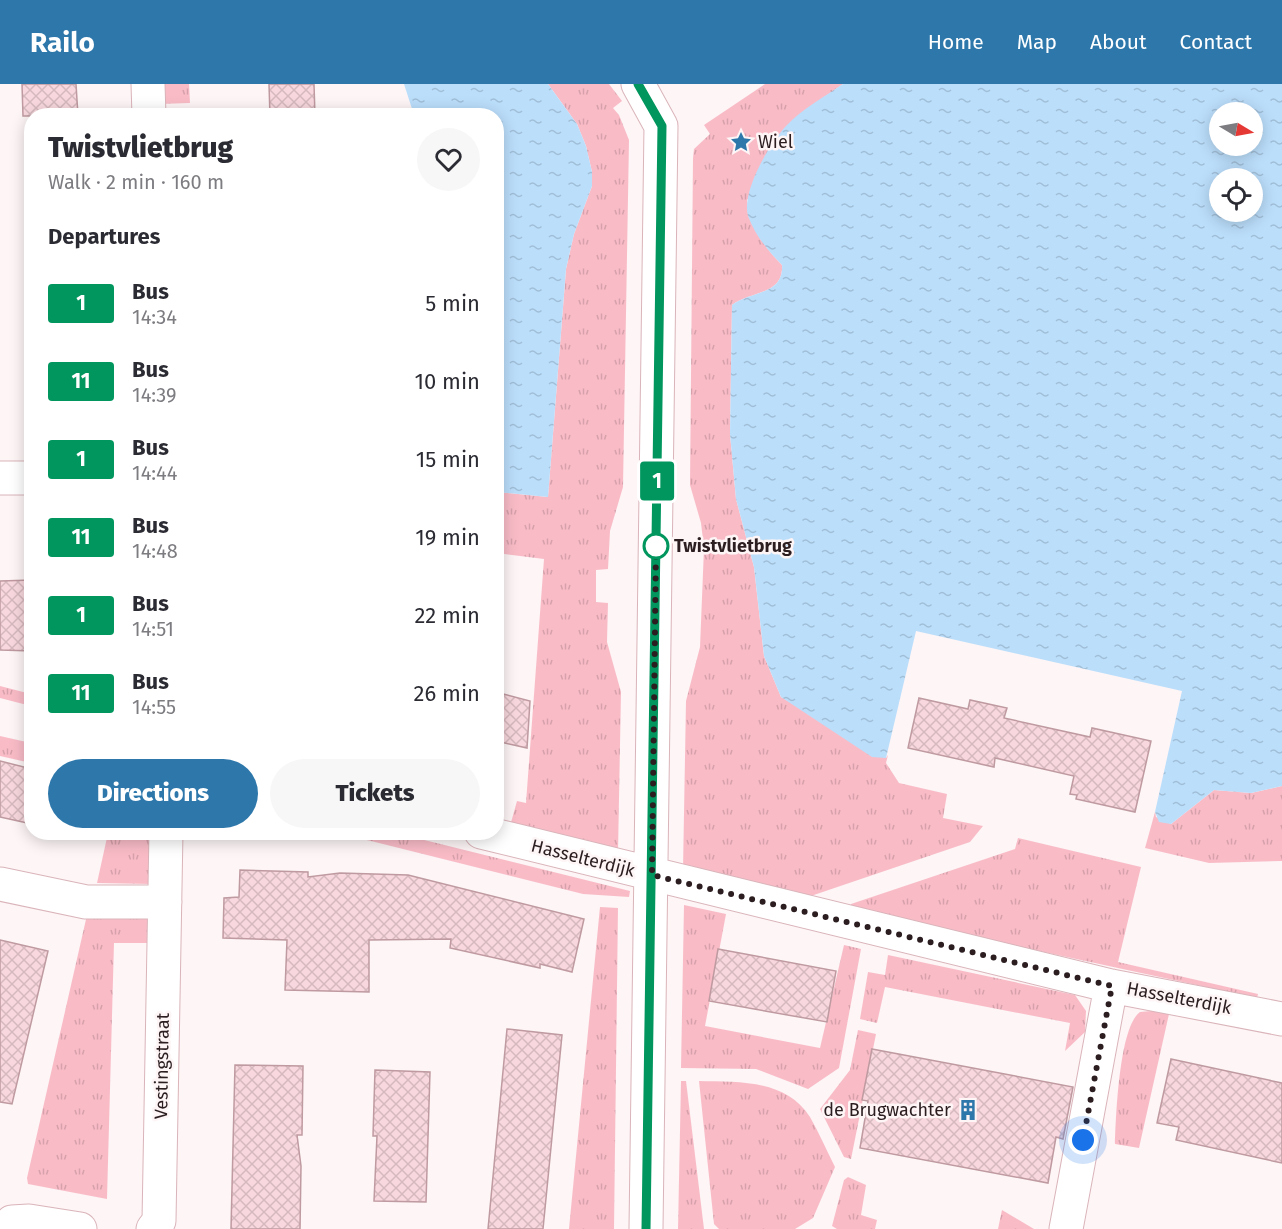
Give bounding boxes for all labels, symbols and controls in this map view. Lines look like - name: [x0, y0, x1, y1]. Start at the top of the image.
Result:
- text: Railo: [30, 26, 95, 59]
- text: Home: [928, 29, 984, 55]
- text: Map: [1017, 29, 1057, 55]
- text: About: [1090, 29, 1147, 55]
- text: Contact: [1180, 29, 1252, 55]
- north arrow: [1209, 102, 1263, 156]
- map controls: [1209, 102, 1263, 222]
- button: heart: [417, 128, 480, 191]
- place icon: Wiel: [729, 130, 753, 154]
- text: Twistvlietbrug: [48, 131, 233, 164]
- place label: Wiel: [758, 131, 793, 153]
- button: locate: [1209, 168, 1263, 222]
- text: Walk · 2 min · 160 m: [48, 170, 224, 194]
- text: Departures: [48, 223, 160, 250]
- text: Bus: [132, 278, 169, 305]
- text: 1: [76, 290, 86, 316]
- text: 5 min: [425, 290, 480, 317]
- text: 14:34: [132, 305, 177, 329]
- text: Bus: [132, 356, 169, 383]
- text: 11: [71, 368, 91, 394]
- text: 10 min: [414, 368, 480, 395]
- text: 14:39: [132, 383, 177, 407]
- text: Bus: [132, 434, 169, 461]
- text: 1: [76, 446, 86, 472]
- text: 15 min: [416, 446, 480, 473]
- text: 14:44: [132, 461, 177, 485]
- line badge: 1: [638, 462, 676, 500]
- text: 1: [652, 468, 662, 494]
- text: Bus: [132, 512, 169, 539]
- text: 11: [71, 524, 91, 550]
- text: 19 min: [415, 524, 480, 551]
- marker: Twistvlietbrug: [643, 533, 669, 559]
- place label: Twistvlietbrug: [674, 535, 792, 557]
- text: 14:48: [132, 539, 178, 563]
- text: Bus: [132, 590, 169, 617]
- text: 1: [76, 602, 86, 628]
- text: 22 min: [414, 602, 480, 629]
- text: 14:51: [132, 617, 174, 641]
- text: Bus: [132, 668, 169, 695]
- text: 11: [71, 680, 91, 706]
- text: 26 min: [414, 680, 480, 707]
- text: 14:55: [132, 695, 176, 719]
- button: Directions: [48, 759, 258, 828]
- button: Tickets: [270, 759, 480, 828]
- street label: Hasselterdijk: [529, 834, 638, 882]
- street label: Hasselterdijk: [1125, 977, 1234, 1019]
- street label: Vestingstraat: [150, 1012, 174, 1119]
- building icon: de Brugwachter: [956, 1098, 980, 1122]
- place label: de Brugwachter: [823, 1099, 951, 1121]
- your location: [1068, 1125, 1098, 1155]

